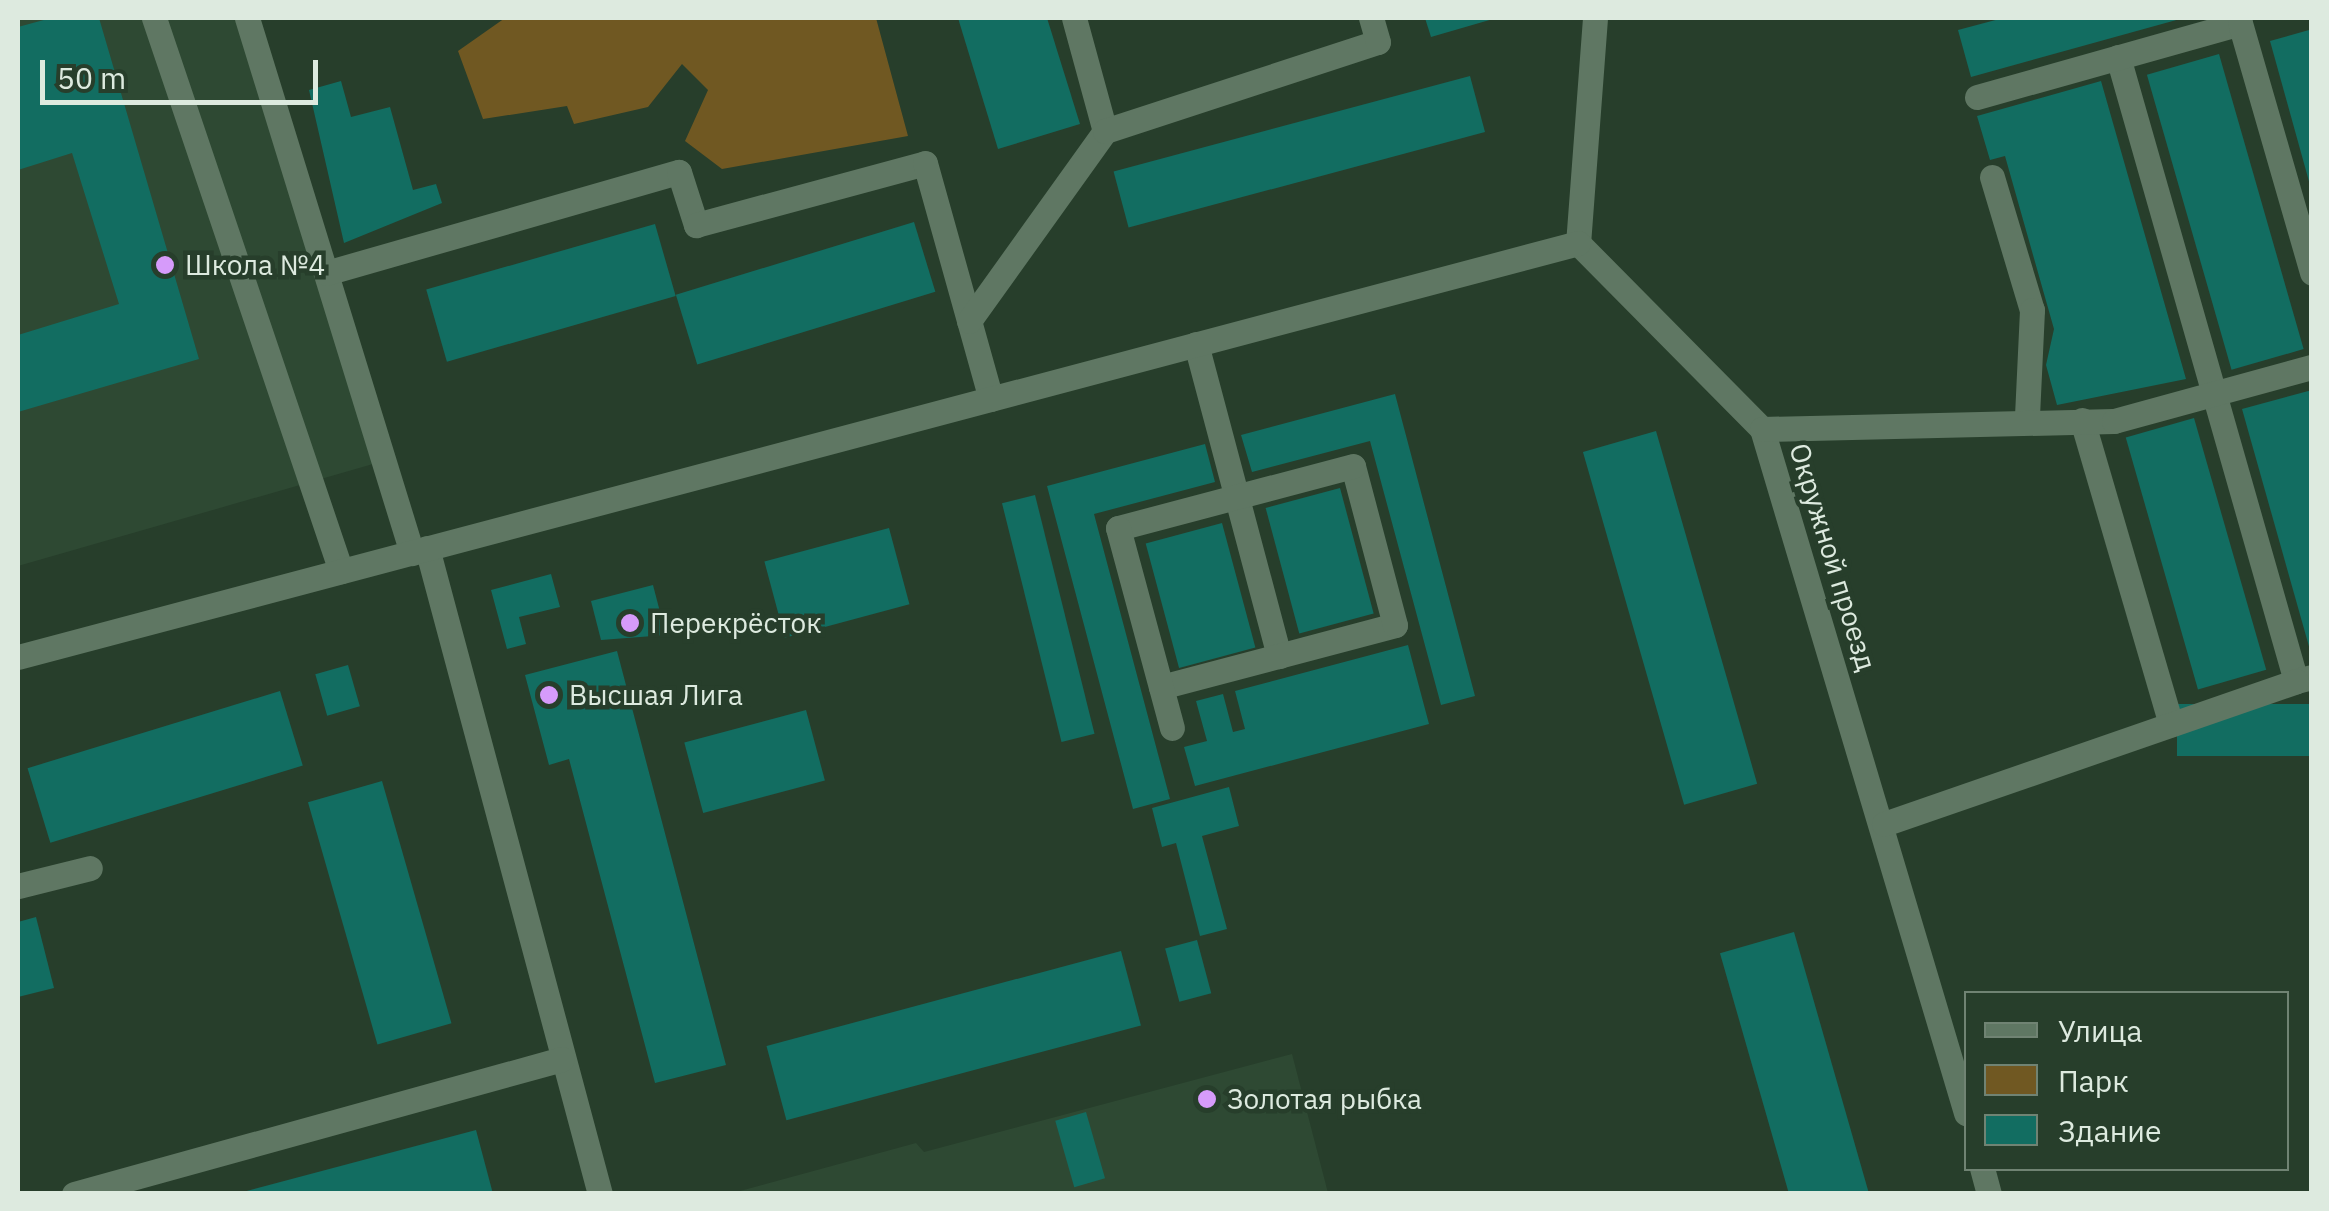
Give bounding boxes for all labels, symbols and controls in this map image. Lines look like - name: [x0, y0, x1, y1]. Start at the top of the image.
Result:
- scale bar: [45, 40, 322, 102]
- text: 50 m: [57, 58, 126, 97]
- place label: Школа №4: [185, 248, 325, 282]
- marker: Школа №4: [154, 254, 176, 276]
- street label: Окружной проезд: [1782, 439, 1884, 675]
- place label: Перекрёсток: [650, 606, 822, 640]
- marker: Перекрёсток: [619, 612, 641, 634]
- place label: Высшая Лига: [569, 678, 743, 712]
- marker: Высшая Лига: [538, 684, 560, 706]
- legend: [1964, 991, 2289, 1171]
- text: Улица: [2058, 1011, 2143, 1050]
- text: Парк: [2058, 1061, 2129, 1100]
- place label: Золотая рыбка: [1227, 1082, 1422, 1116]
- marker: Золотая рыбка: [1196, 1088, 1218, 1110]
- text: Здание: [2058, 1111, 2161, 1150]

